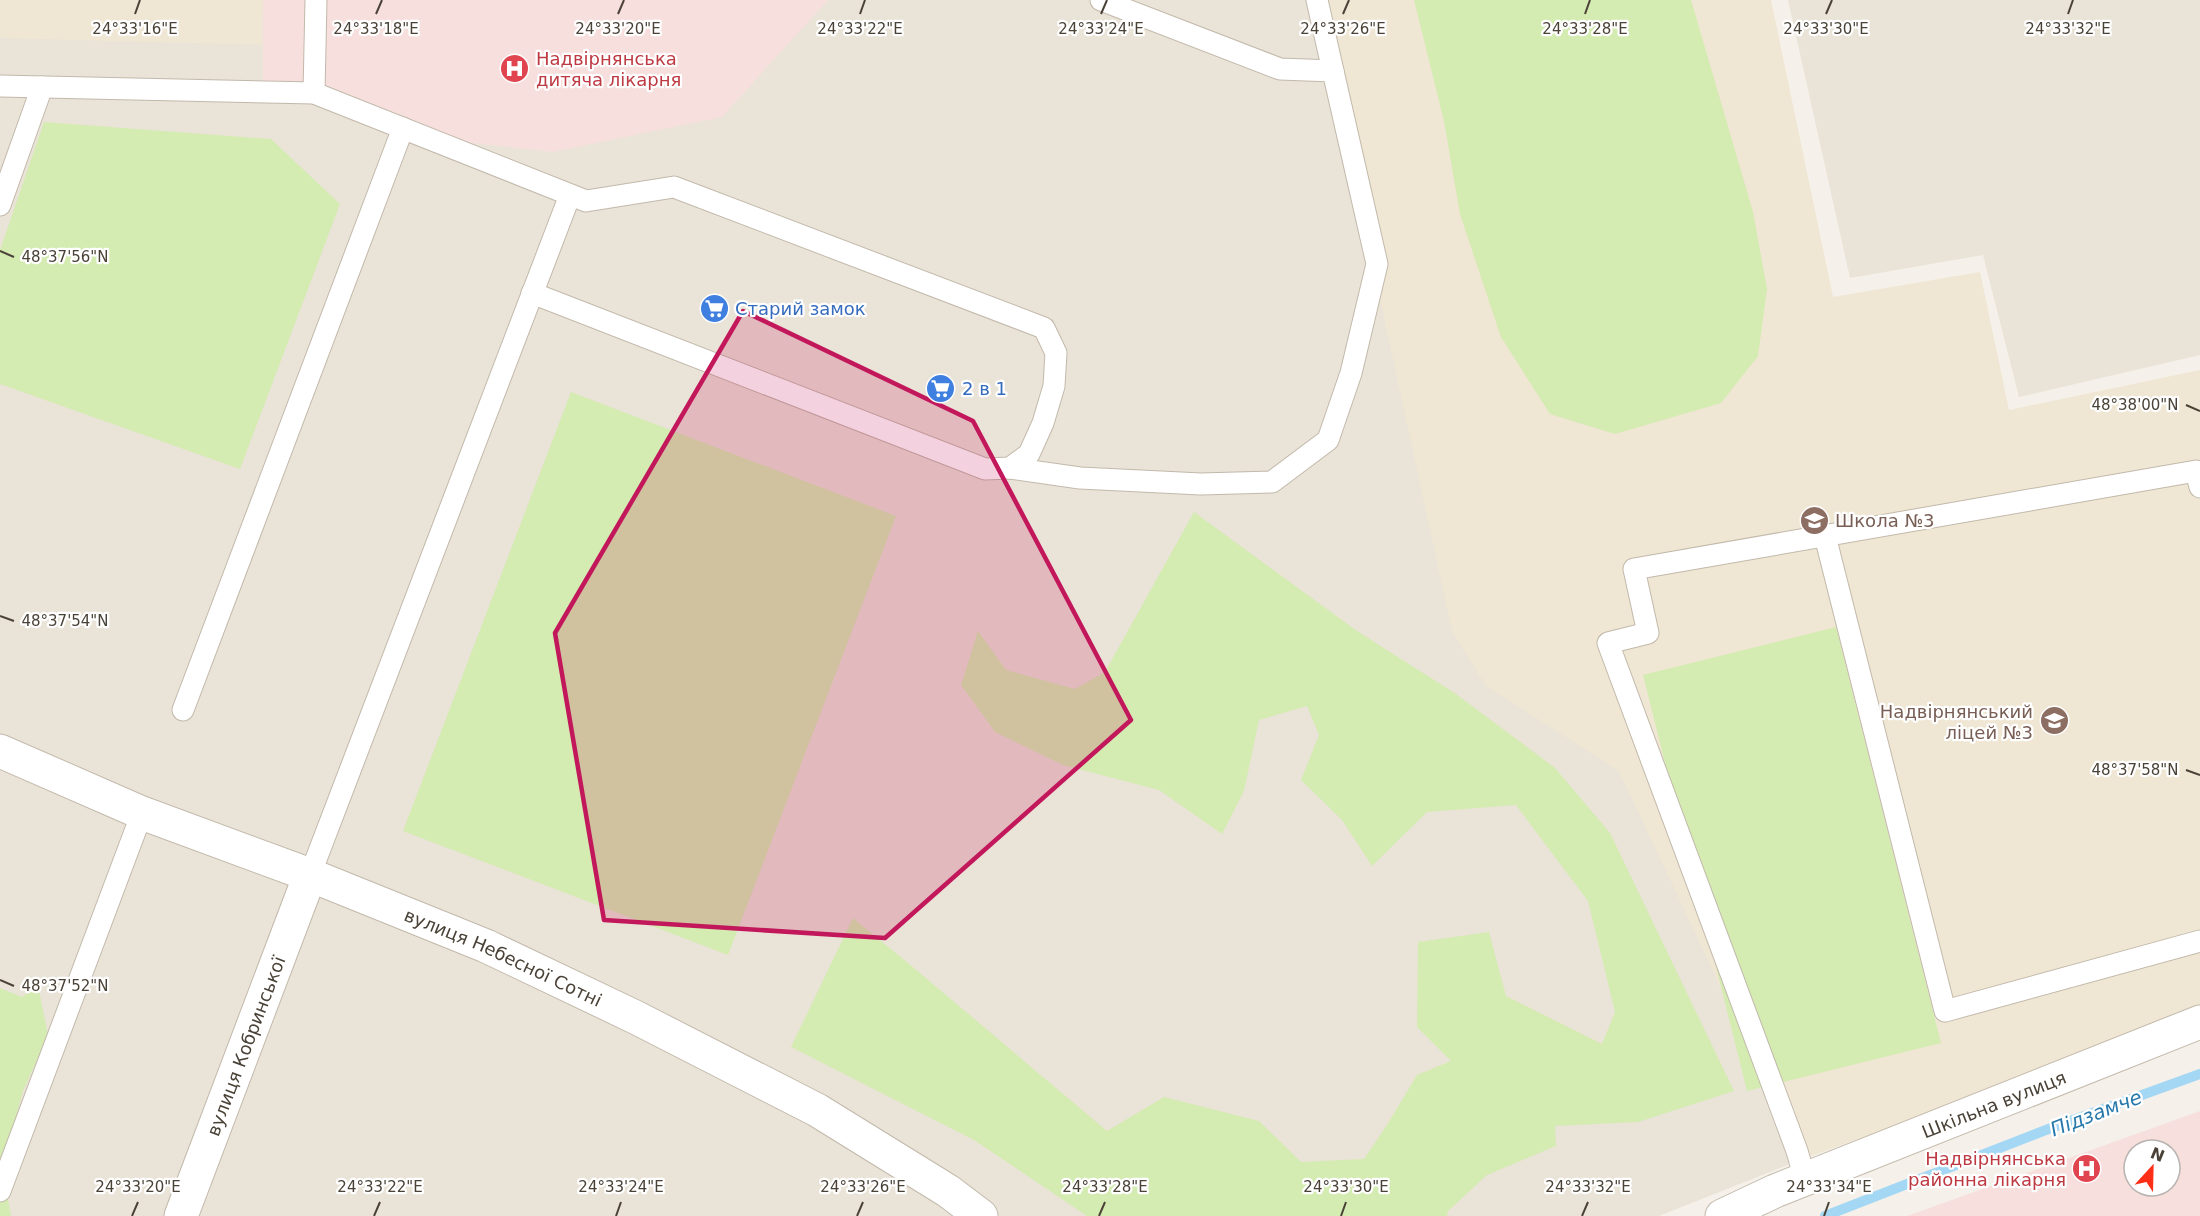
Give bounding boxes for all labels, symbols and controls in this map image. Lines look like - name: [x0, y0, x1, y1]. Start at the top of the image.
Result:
- text: 24°33'16"E: [92, 20, 178, 38]
- text: 24°33'18"E: [333, 20, 419, 38]
- text: 24°33'20"E: [575, 20, 661, 38]
- text: 24°33'22"E: [817, 20, 903, 38]
- text: 24°33'24"E: [1058, 20, 1144, 38]
- text: 24°33'26"E: [1300, 20, 1386, 38]
- text: 24°33'28"E: [1542, 20, 1628, 38]
- text: 24°33'30"E: [1783, 20, 1869, 38]
- text: 24°33'32"E: [2025, 20, 2111, 38]
- place label: Надвірнянська дитяча лікарня: [536, 48, 681, 90]
- hospital icon: Надвірнянська дитяча лікарня: [499, 52, 531, 84]
- text: 48°37'56"N: [21, 248, 109, 266]
- supermarket icon: Старий замок: [698, 292, 730, 324]
- place label: Старий замок: [735, 298, 866, 319]
- supermarket icon: 2 в 1: [925, 372, 957, 404]
- place label: 2 в 1: [962, 378, 1007, 399]
- text: 48°38'00"N: [2091, 396, 2179, 414]
- school or university icon: Школа №3: [1798, 504, 1830, 536]
- place label: Школа №3: [1835, 510, 1935, 531]
- text: 48°37'54"N: [21, 612, 109, 630]
- place label: Надвірнянський ліцей №3: [1880, 701, 2033, 743]
- school or university icon: Надвірнянський ліцей №3: [2038, 705, 2070, 737]
- text: 48°37'58"N: [2091, 761, 2179, 779]
- street label: вулиця Небесної Сотні: [401, 904, 606, 1010]
- street label: вулиця Кобринської: [202, 952, 289, 1139]
- text: 48°37'52"N: [21, 977, 109, 995]
- street label: Шкільна вулиця: [1919, 1066, 2069, 1142]
- water label: Підзамче: [2047, 1085, 2145, 1141]
- north arrow: [2122, 1138, 2182, 1198]
- text: N: [2148, 1143, 2167, 1166]
- place label: Надвірнянська районна лікарня: [1908, 1148, 2066, 1190]
- hospital icon: Надвірнянська районна лікарня: [2071, 1152, 2103, 1184]
- text: 24°33'20"E: [95, 1178, 181, 1196]
- text: 24°33'22"E: [337, 1178, 423, 1196]
- text: 24°33'24"E: [578, 1178, 664, 1196]
- text: 24°33'26"E: [820, 1178, 906, 1196]
- text: 24°33'28"E: [1062, 1178, 1148, 1196]
- text: 24°33'30"E: [1303, 1178, 1389, 1196]
- text: 24°33'32"E: [1545, 1178, 1631, 1196]
- text: 24°33'34"E: [1786, 1178, 1872, 1196]

